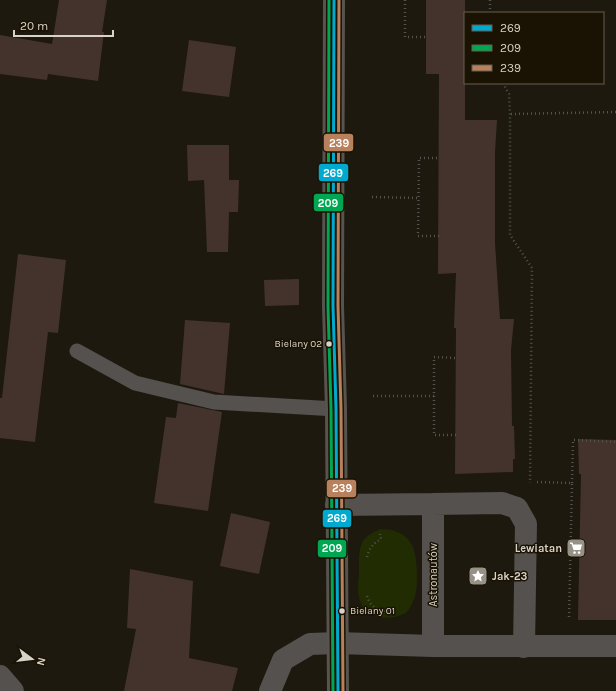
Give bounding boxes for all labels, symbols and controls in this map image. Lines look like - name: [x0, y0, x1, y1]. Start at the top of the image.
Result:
- scale bar: [14, 12, 113, 38]
- legend: [464, 12, 604, 84]
- text: 20 m: [20, 19, 48, 33]
- text: 269: [500, 21, 521, 35]
- text: 209: [500, 41, 521, 55]
- text: 239: [500, 61, 521, 75]
- line badge: 239: [323, 133, 354, 152]
- text: 239: [329, 137, 349, 150]
- line badge: 269: [318, 163, 349, 182]
- text: 269: [323, 167, 343, 180]
- line badge: 209: [313, 193, 344, 212]
- text: 209: [318, 197, 338, 210]
- place label: Bielany 02: [275, 338, 322, 350]
- marker: Bielany 02: [324, 339, 334, 349]
- line badge: 239: [326, 479, 357, 498]
- text: 239: [332, 482, 352, 495]
- line badge: 269: [322, 509, 352, 528]
- text: 269: [327, 512, 347, 525]
- supermarket icon: Lewiatan: [565, 537, 587, 559]
- line badge: 209: [317, 539, 347, 558]
- text: 209: [322, 542, 342, 555]
- place label: Lewiatan: [515, 542, 562, 555]
- street label: Astronautów: [427, 543, 440, 607]
- place icon: Jak-23: [467, 565, 489, 587]
- place label: Jak-23: [492, 570, 528, 583]
- place label: Bielany 01: [350, 605, 395, 617]
- marker: Bielany 01: [337, 606, 347, 616]
- north arrow: [12, 639, 52, 679]
- text: N: [34, 656, 48, 667]

